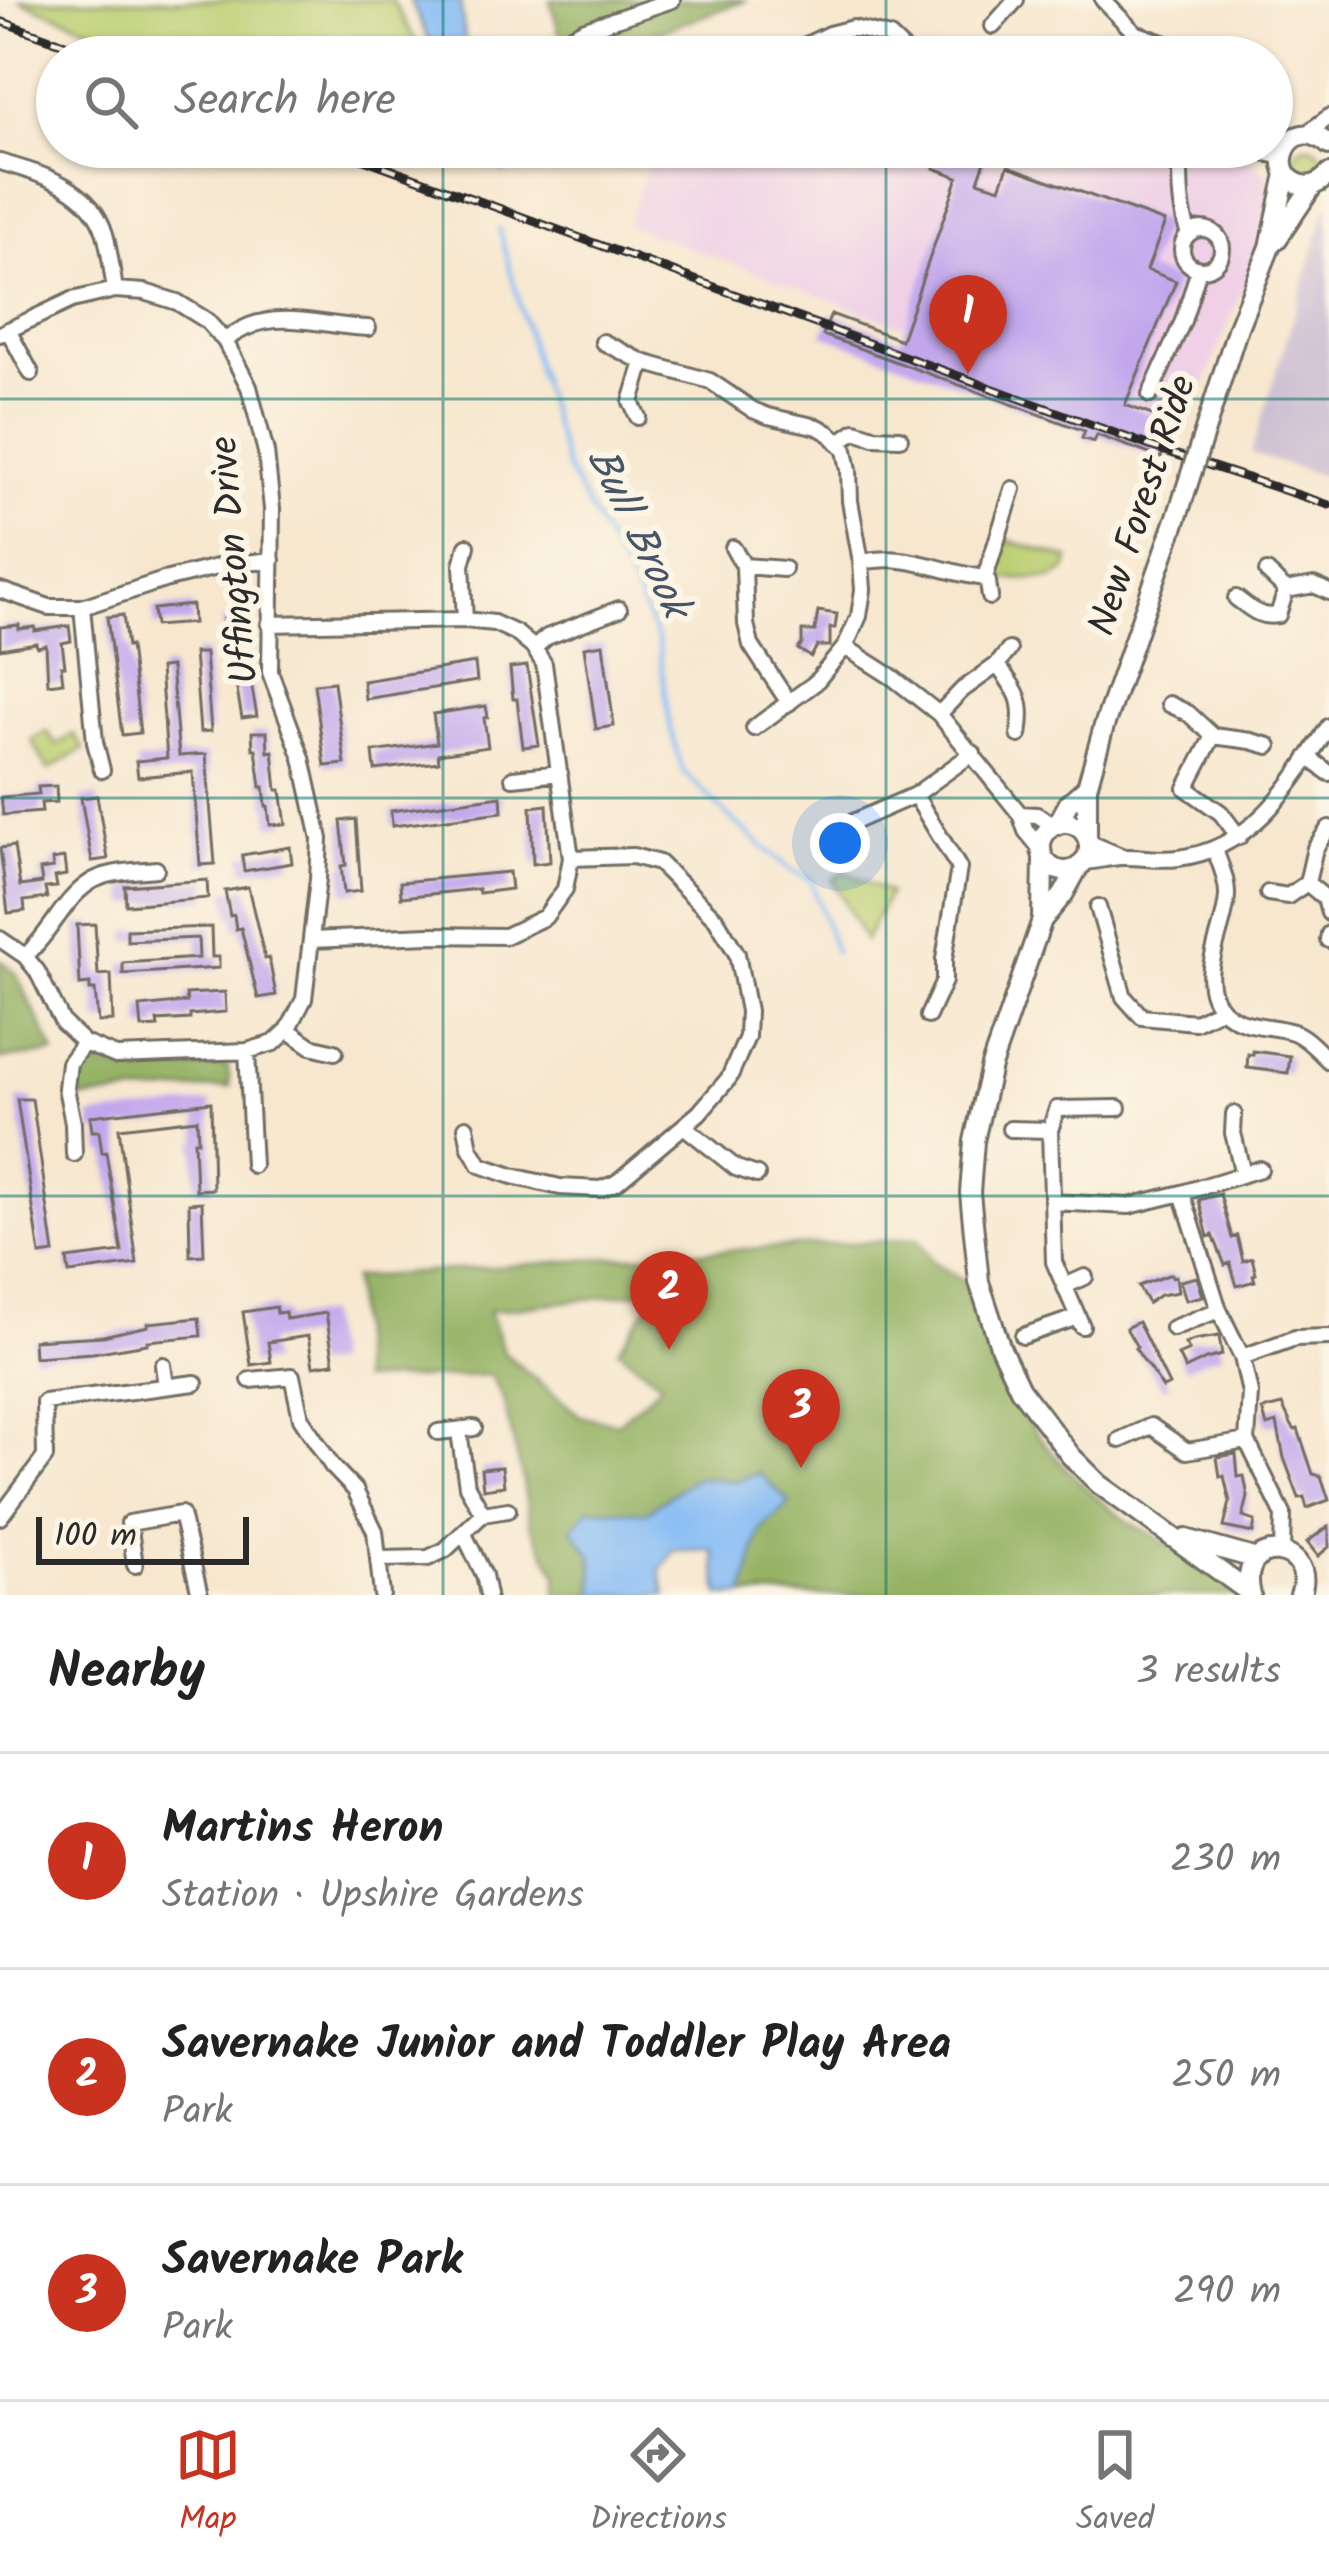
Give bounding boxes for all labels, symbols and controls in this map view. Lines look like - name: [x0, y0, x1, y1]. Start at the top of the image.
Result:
- search box: [36, 36, 1293, 168]
- text: Search here: [174, 66, 396, 138]
- icon: search: [78, 69, 144, 135]
- pin: 1: [929, 275, 1007, 374]
- street label: New Forest Ride: [1073, 368, 1215, 644]
- street label: Uffington Drive: [194, 434, 278, 686]
- water label: Bull Brook: [567, 436, 709, 635]
- your location: [810, 813, 870, 873]
- pin: 2: [630, 1251, 708, 1350]
- pin: 3: [762, 1369, 840, 1468]
- scale bar: [36, 1511, 249, 1564]
- text: 100 m: [54, 1511, 137, 1564]
- text: Nearby: [48, 1633, 205, 1714]
- text: 3 results: [1136, 1642, 1281, 1704]
- text: Martins Heron: [162, 1794, 444, 1866]
- text: 1: [81, 1830, 93, 1892]
- text: 230 m: [1170, 1830, 1281, 1892]
- text: Station · Upshire Gardens: [162, 1866, 584, 1928]
- text: Savernake Junior and Toddler Play Area: [162, 2010, 951, 2082]
- text: 2: [76, 2046, 98, 2108]
- text: 250 m: [1171, 2046, 1281, 2108]
- text: Park: [162, 2082, 233, 2144]
- text: Savernake Park: [162, 2226, 463, 2298]
- text: 3: [76, 2262, 98, 2324]
- text: 290 m: [1173, 2262, 1281, 2324]
- text: Park: [162, 2298, 233, 2360]
- tab: Map: [175, 2422, 241, 2547]
- tab: Directions: [590, 2422, 727, 2547]
- tab: Saved: [1076, 2422, 1154, 2547]

